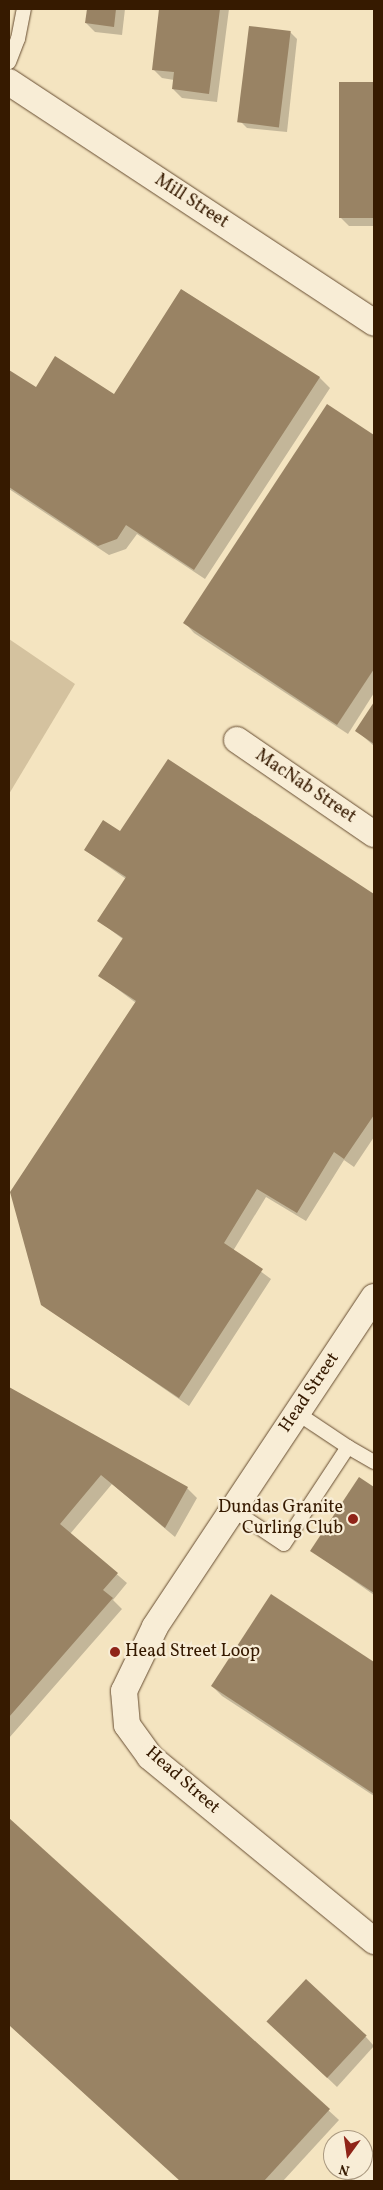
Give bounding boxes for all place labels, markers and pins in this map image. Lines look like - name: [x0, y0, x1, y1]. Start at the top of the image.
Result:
- place label: Dundas Granite Curling Club: [218, 1498, 343, 1540]
- marker: Dundas Granite Curling Club: [347, 1513, 359, 1525]
- place label: Head Street Loop: [125, 1641, 260, 1663]
- marker: Head Street Loop: [109, 1646, 121, 1658]

